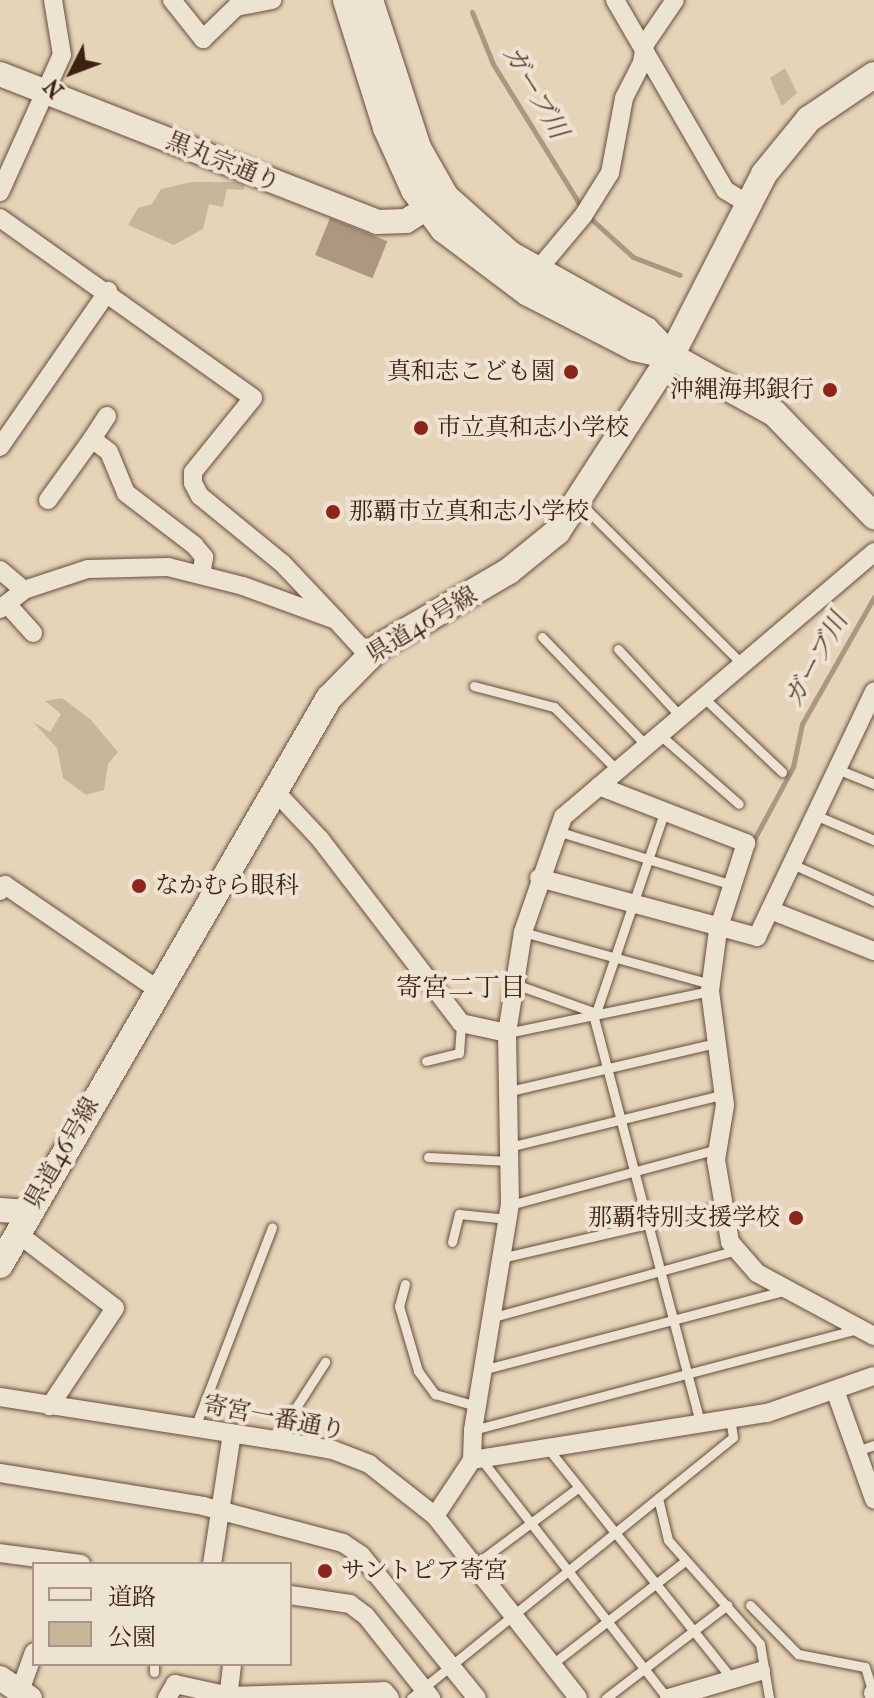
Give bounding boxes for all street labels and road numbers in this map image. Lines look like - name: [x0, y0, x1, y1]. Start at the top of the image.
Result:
- street label: 黒丸宗通り: [162, 126, 284, 198]
- street label: 県道46号線: [362, 581, 482, 669]
- street label: 県道46号線: [19, 1092, 105, 1214]
- street label: 寄宮一番通り: [201, 1390, 347, 1446]

